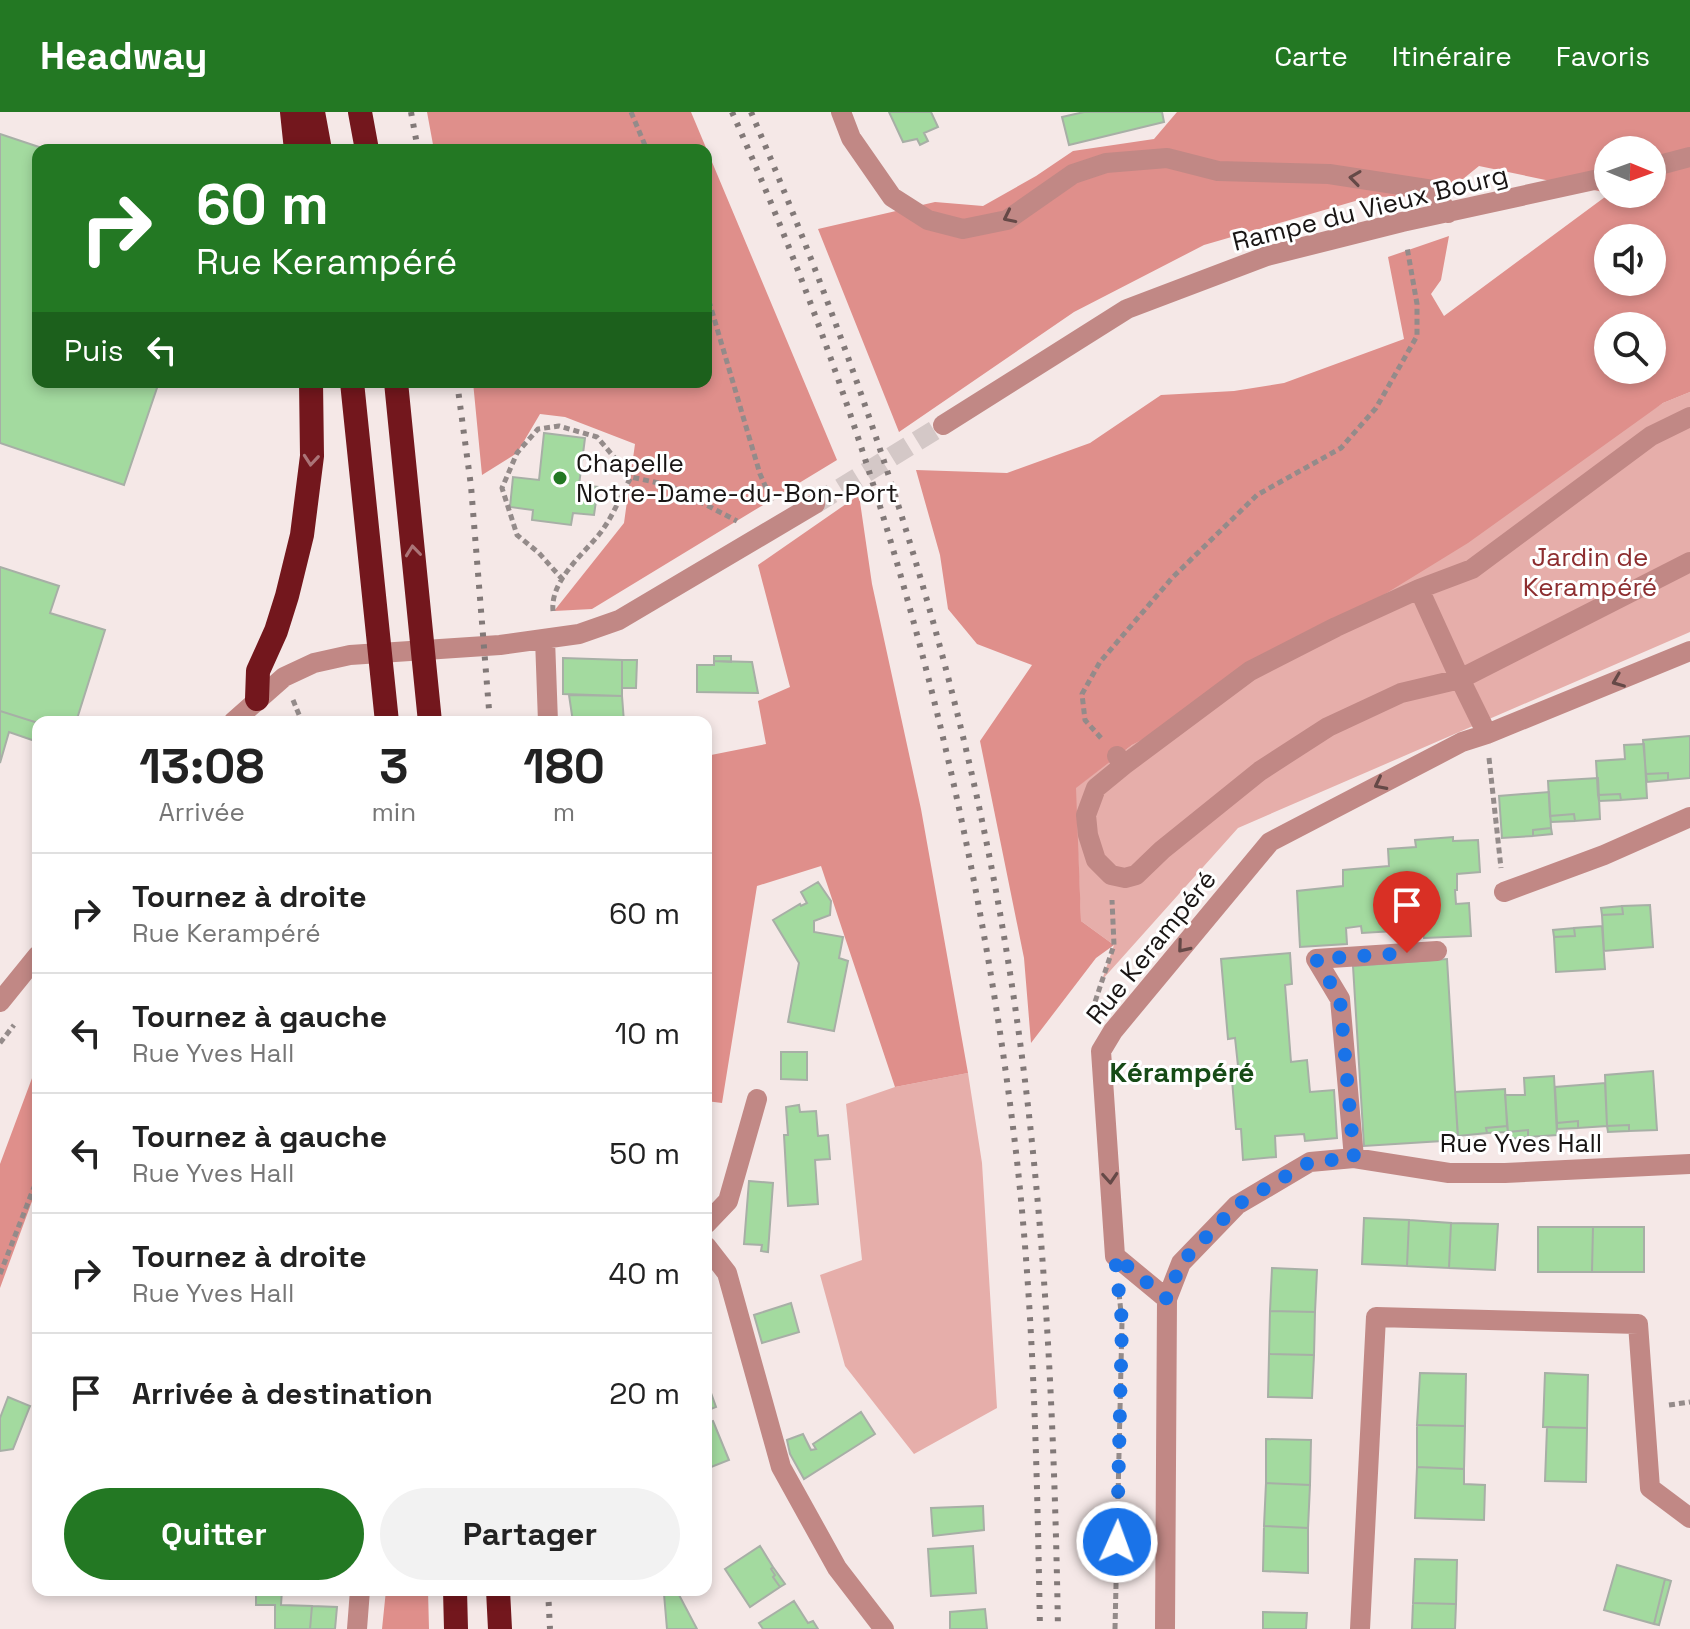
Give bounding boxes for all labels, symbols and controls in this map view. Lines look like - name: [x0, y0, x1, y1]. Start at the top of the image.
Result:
- text: Headway: [40, 32, 207, 80]
- text: Carte: [1274, 38, 1348, 74]
- text: Itinéraire: [1392, 38, 1512, 74]
- text: Favoris: [1556, 38, 1650, 74]
- north arrow: [1594, 136, 1666, 208]
- map controls: [1594, 136, 1666, 384]
- street label: Rampe du Vieux Bourg: [1229, 157, 1511, 259]
- text: 60 m: [196, 169, 329, 240]
- one-way arrow: [1349, 170, 1362, 187]
- icon: right: [64, 176, 168, 280]
- one-way arrow: [1002, 207, 1017, 223]
- button: sound: [1594, 224, 1666, 296]
- text: Rue Kerampéré: [196, 239, 457, 285]
- button: search: [1594, 312, 1666, 384]
- icon: left: [140, 328, 184, 372]
- text: Puis: [64, 331, 124, 370]
- place label: Chapelle Notre-Dame-du-Bon-Port: [576, 446, 898, 510]
- one-way arrow: [303, 454, 320, 467]
- marker: Chapelle Notre-Dame-du-Bon-Port: [551, 469, 569, 487]
- park label: Jardin de Kerampéré: [1523, 540, 1657, 604]
- one-way arrow: [405, 544, 422, 557]
- one-way arrow: [1612, 671, 1626, 687]
- text: 13:08: [139, 736, 264, 797]
- text: 3: [379, 736, 408, 797]
- text: 180: [523, 736, 605, 797]
- one-way arrow: [1373, 775, 1388, 790]
- text: Arrivée: [158, 795, 245, 829]
- text: min: [371, 795, 416, 829]
- text: m: [553, 795, 575, 829]
- street label: Rue Kerampéré: [1078, 863, 1224, 1031]
- pin: [1373, 871, 1441, 953]
- text: Tournez à droite: [132, 877, 366, 916]
- icon: arrive: [1385, 883, 1429, 927]
- icon: right: [64, 891, 108, 935]
- text: 60 m: [609, 894, 680, 933]
- text: Rue Kerampéré: [132, 916, 321, 950]
- one-way arrow: [1178, 937, 1193, 952]
- text: Tournez à gauche: [132, 997, 387, 1036]
- icon: left: [64, 1011, 108, 1055]
- text: 10 m: [615, 1014, 680, 1053]
- text: Rue Yves Hall: [132, 1036, 294, 1070]
- district label: Kérampéré: [1110, 1054, 1254, 1090]
- text: Tournez à gauche: [132, 1117, 387, 1156]
- street label: Rue Yves Hall: [1440, 1126, 1602, 1160]
- icon: left: [64, 1131, 108, 1175]
- text: 50 m: [609, 1134, 680, 1173]
- text: Rue Yves Hall: [132, 1156, 294, 1190]
- one-way arrow: [1101, 1172, 1118, 1185]
- text: Tournez à droite: [132, 1237, 366, 1276]
- icon: right: [64, 1251, 108, 1295]
- text: 40 m: [609, 1254, 680, 1293]
- text: Rue Yves Hall: [132, 1276, 294, 1310]
- icon: arrive: [64, 1371, 108, 1415]
- text: Arrivée à destination: [132, 1374, 433, 1413]
- text: 20 m: [609, 1374, 680, 1413]
- button: Quitter: [64, 1488, 364, 1580]
- button: Partager: [380, 1488, 680, 1580]
- position arrow: [1075, 1500, 1159, 1584]

